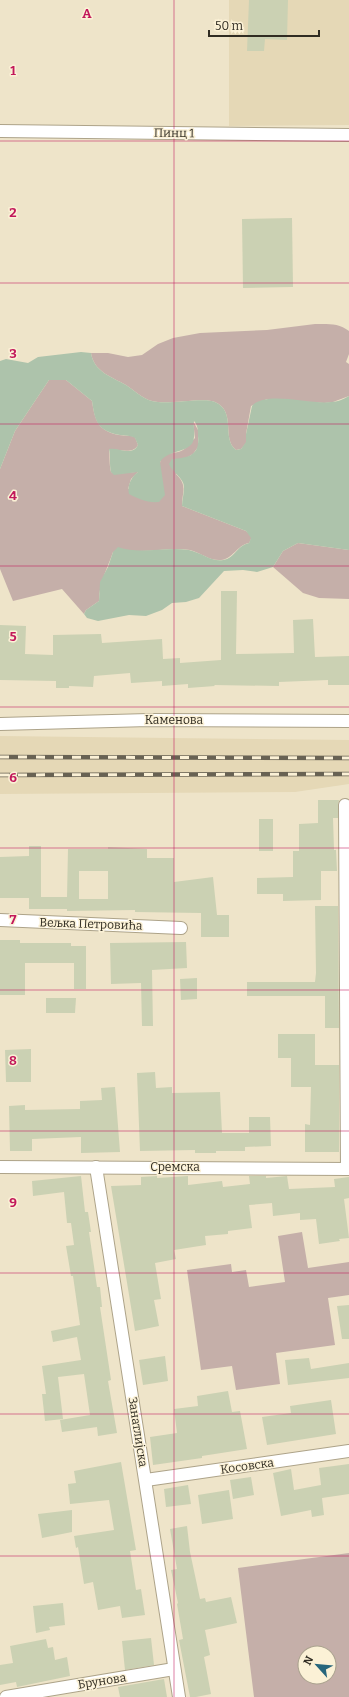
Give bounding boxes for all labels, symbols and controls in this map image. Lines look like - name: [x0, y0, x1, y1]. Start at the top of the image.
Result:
- text: A: [82, 6, 92, 21]
- scale bar: [209, 12, 319, 38]
- text: 50 m: [215, 19, 244, 33]
- text: 1: [10, 63, 16, 78]
- street label: Пинц 1: [154, 126, 194, 140]
- text: 2: [9, 205, 17, 220]
- text: 3: [9, 346, 17, 361]
- text: 4: [9, 488, 17, 503]
- text: 5: [9, 629, 17, 644]
- street label: Каменова: [145, 713, 204, 727]
- text: 6: [9, 770, 17, 785]
- text: 7: [10, 912, 17, 927]
- street label: Вељка Петровића: [39, 915, 143, 933]
- text: 8: [9, 1053, 17, 1068]
- street label: Сремска: [150, 1160, 200, 1174]
- text: 9: [9, 1195, 17, 1210]
- street label: Занатлијска: [126, 1396, 150, 1468]
- street label: Косовска: [219, 1455, 275, 1477]
- north arrow: [297, 1645, 337, 1685]
- text: N: [301, 1654, 316, 1667]
- street label: Брунова: [77, 1670, 128, 1692]

